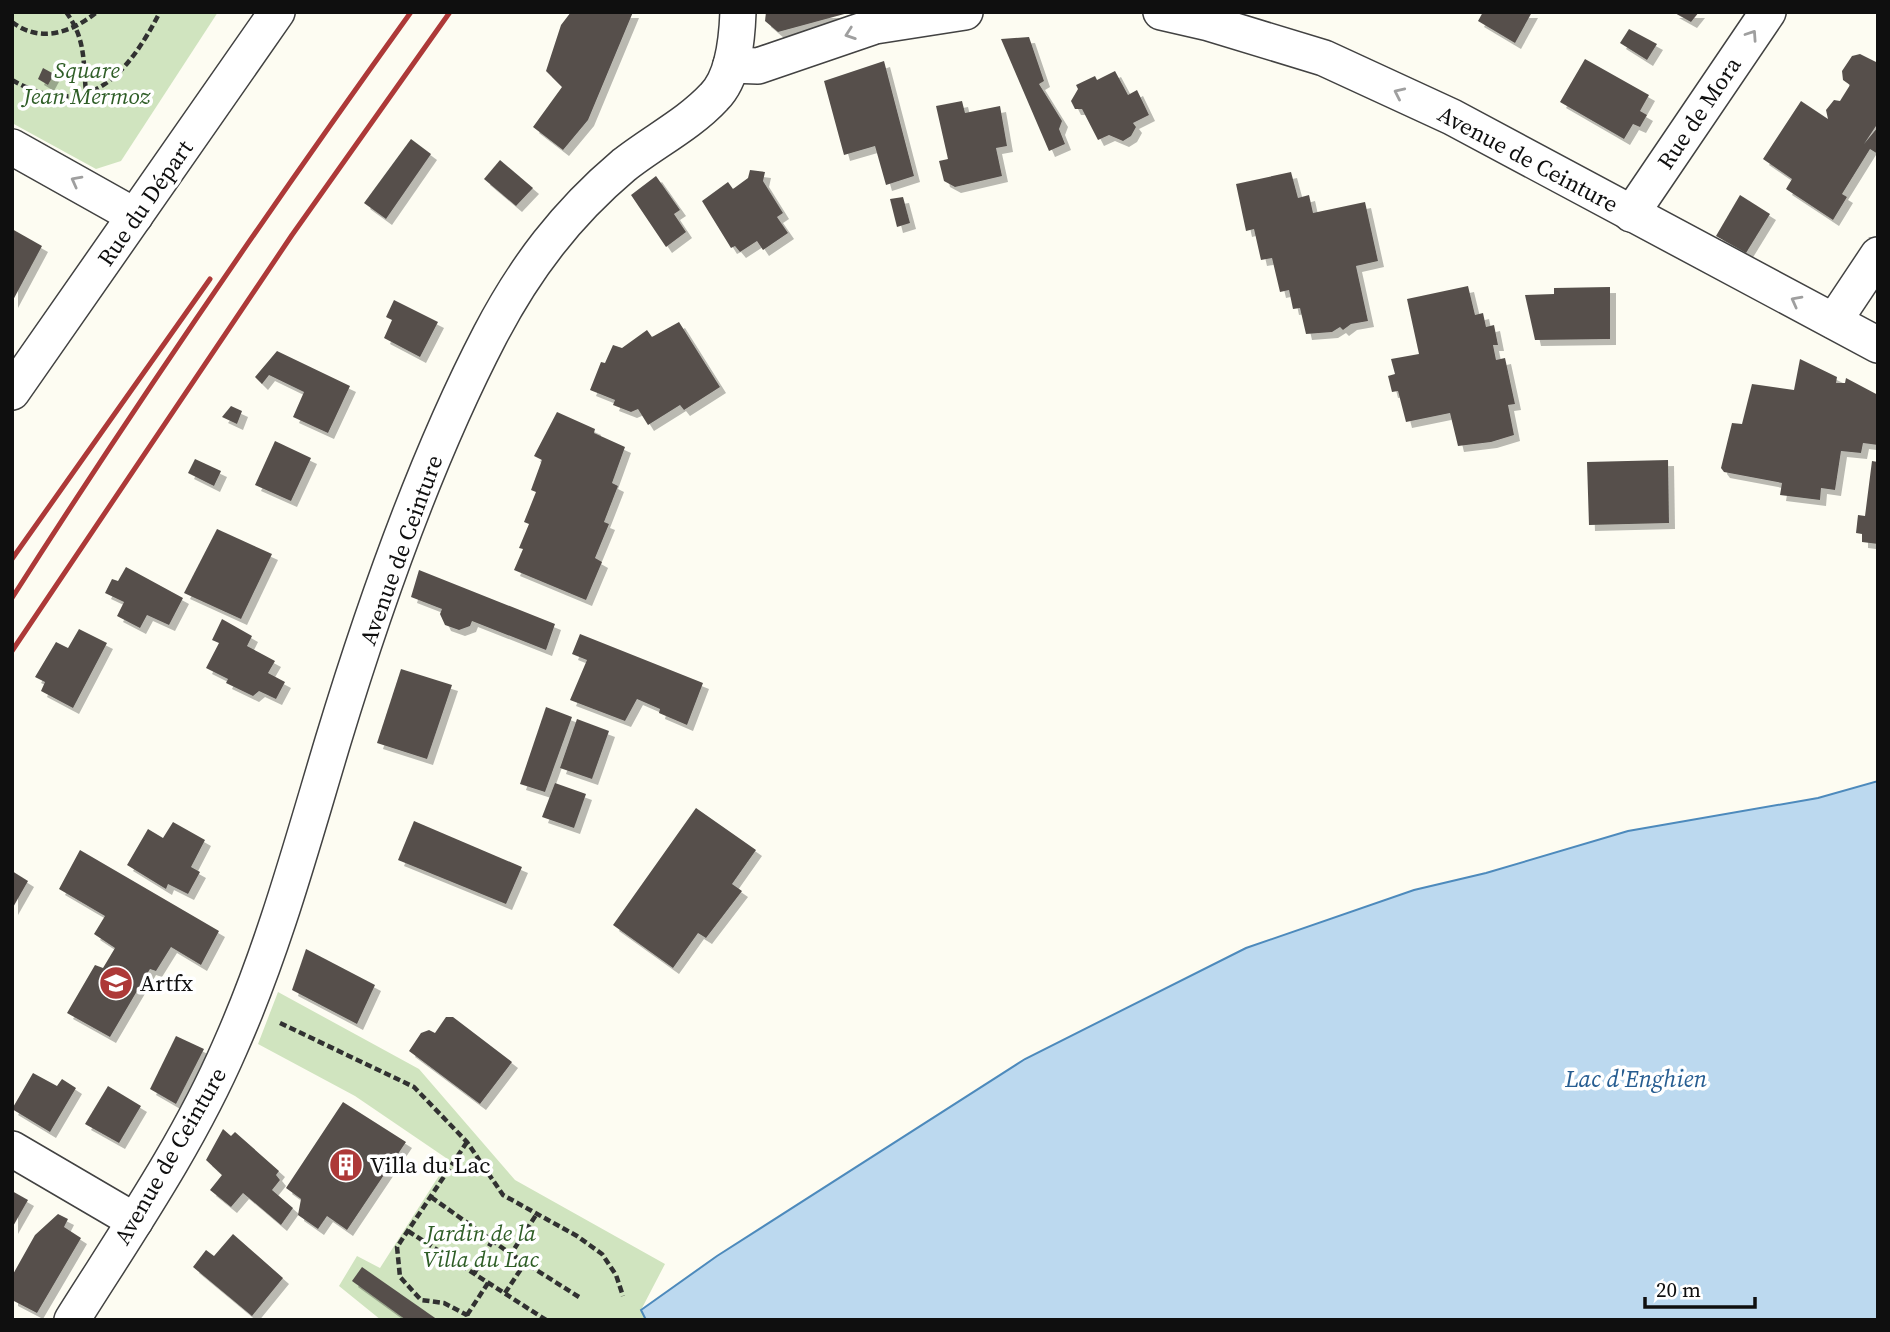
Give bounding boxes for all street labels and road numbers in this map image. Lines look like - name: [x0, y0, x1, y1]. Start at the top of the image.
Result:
- street label: Rue de Mora: [1650, 50, 1749, 176]
- street label: Avenue de Ceinture: [1432, 98, 1624, 220]
- street label: Rue du Départ: [90, 133, 201, 272]
- street label: Avenue de Ceinture: [352, 451, 450, 649]
- street label: Avenue de Ceinture: [106, 1061, 234, 1251]

